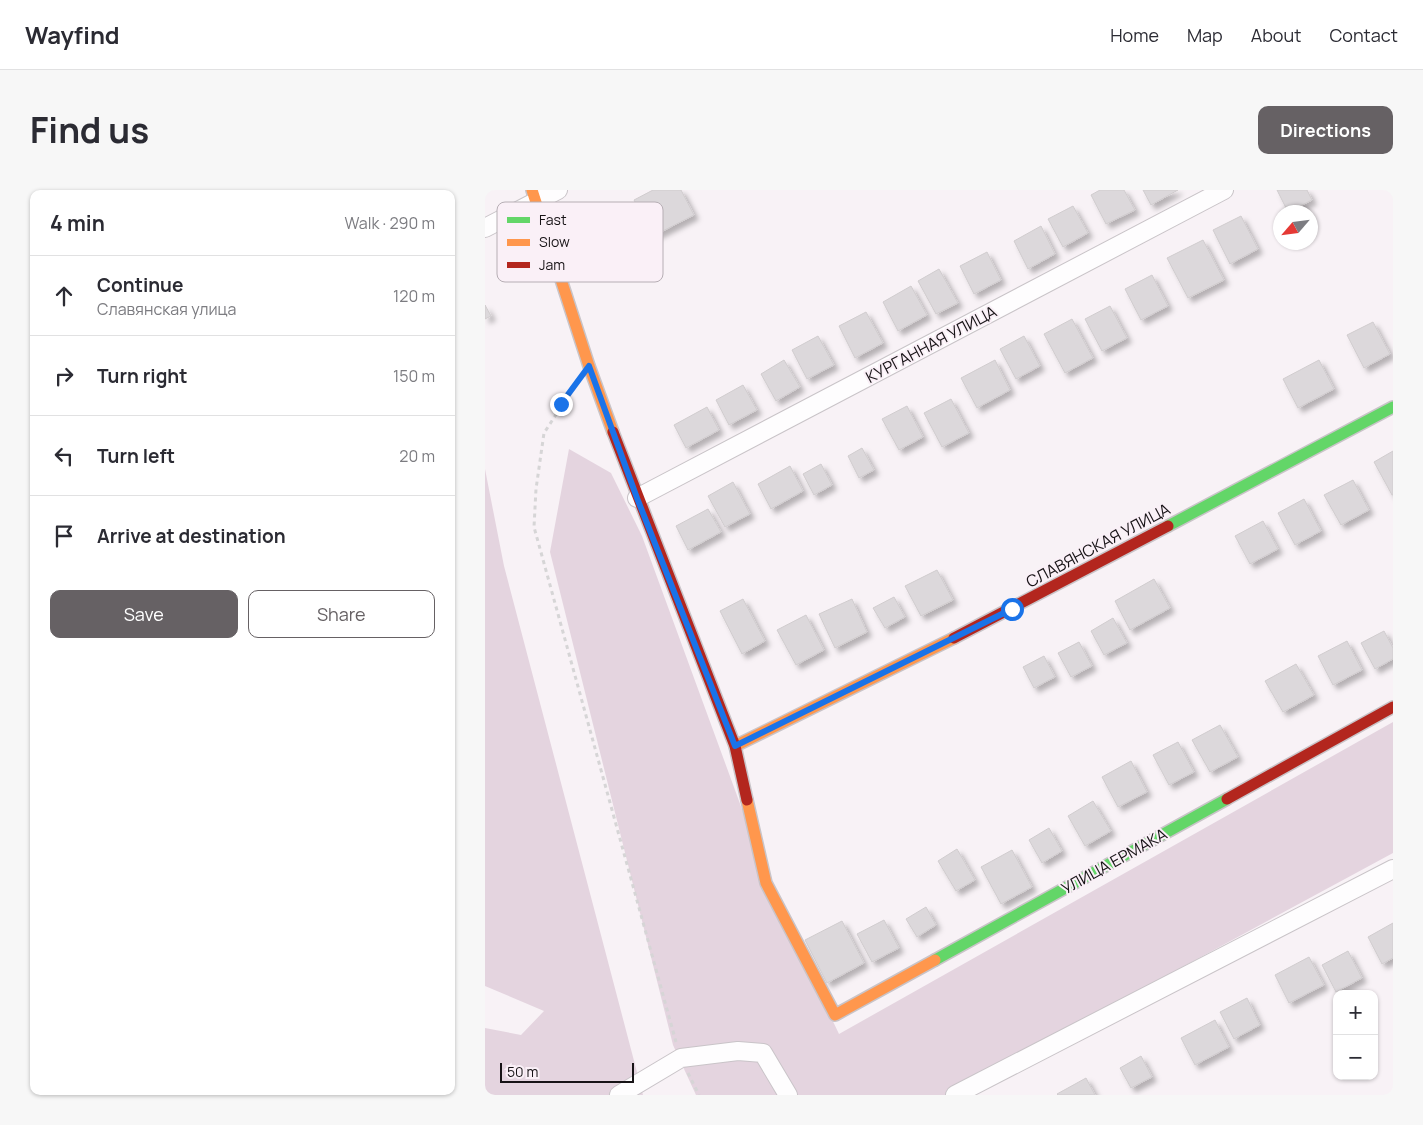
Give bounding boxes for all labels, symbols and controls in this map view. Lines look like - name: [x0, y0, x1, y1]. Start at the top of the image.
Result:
- text: Wayfind: [25, 18, 120, 51]
- text: Home: [1110, 23, 1159, 47]
- text: Map: [1187, 23, 1223, 47]
- text: About: [1251, 23, 1301, 47]
- text: Contact: [1329, 23, 1398, 47]
- text: Find us: [30, 106, 149, 154]
- button: Directions: [1258, 106, 1393, 154]
- legend: [497, 202, 663, 282]
- north arrow: [1273, 205, 1318, 250]
- text: 4 min: [50, 209, 105, 237]
- text: Fast: [539, 210, 567, 229]
- text: Walk · 290 m: [345, 212, 435, 234]
- text: Slow: [539, 232, 570, 251]
- text: Jam: [539, 255, 565, 274]
- text: Continue: [97, 272, 183, 298]
- icon: ahead: [50, 282, 78, 310]
- text: 120 m: [393, 285, 435, 307]
- text: Славянская улица: [97, 298, 236, 320]
- street label: КУРГАННАЯ УЛИЦА: [862, 300, 1000, 388]
- icon: right: [50, 362, 78, 390]
- text: Turn right: [97, 363, 187, 389]
- text: 150 m: [393, 365, 435, 387]
- route end: [550, 393, 573, 416]
- icon: left: [50, 442, 78, 470]
- text: Turn left: [97, 443, 175, 469]
- text: 20 m: [399, 445, 435, 467]
- street label: СЛАВЯНСКАЯ УЛИЦА: [1022, 498, 1174, 592]
- icon: arrive: [50, 522, 78, 550]
- text: Arrive at destination: [97, 523, 286, 549]
- button: Save: [50, 590, 238, 638]
- button: Share: [248, 590, 435, 638]
- route start: [1001, 598, 1024, 621]
- street label: УЛИЦА ЕРМАКА: [1057, 823, 1171, 899]
- map controls: [1333, 990, 1378, 1080]
- button: +: [1333, 990, 1378, 1035]
- button: −: [1333, 1035, 1378, 1080]
- scale bar: [500, 1060, 634, 1083]
- text: 50 m: [507, 1062, 538, 1081]

